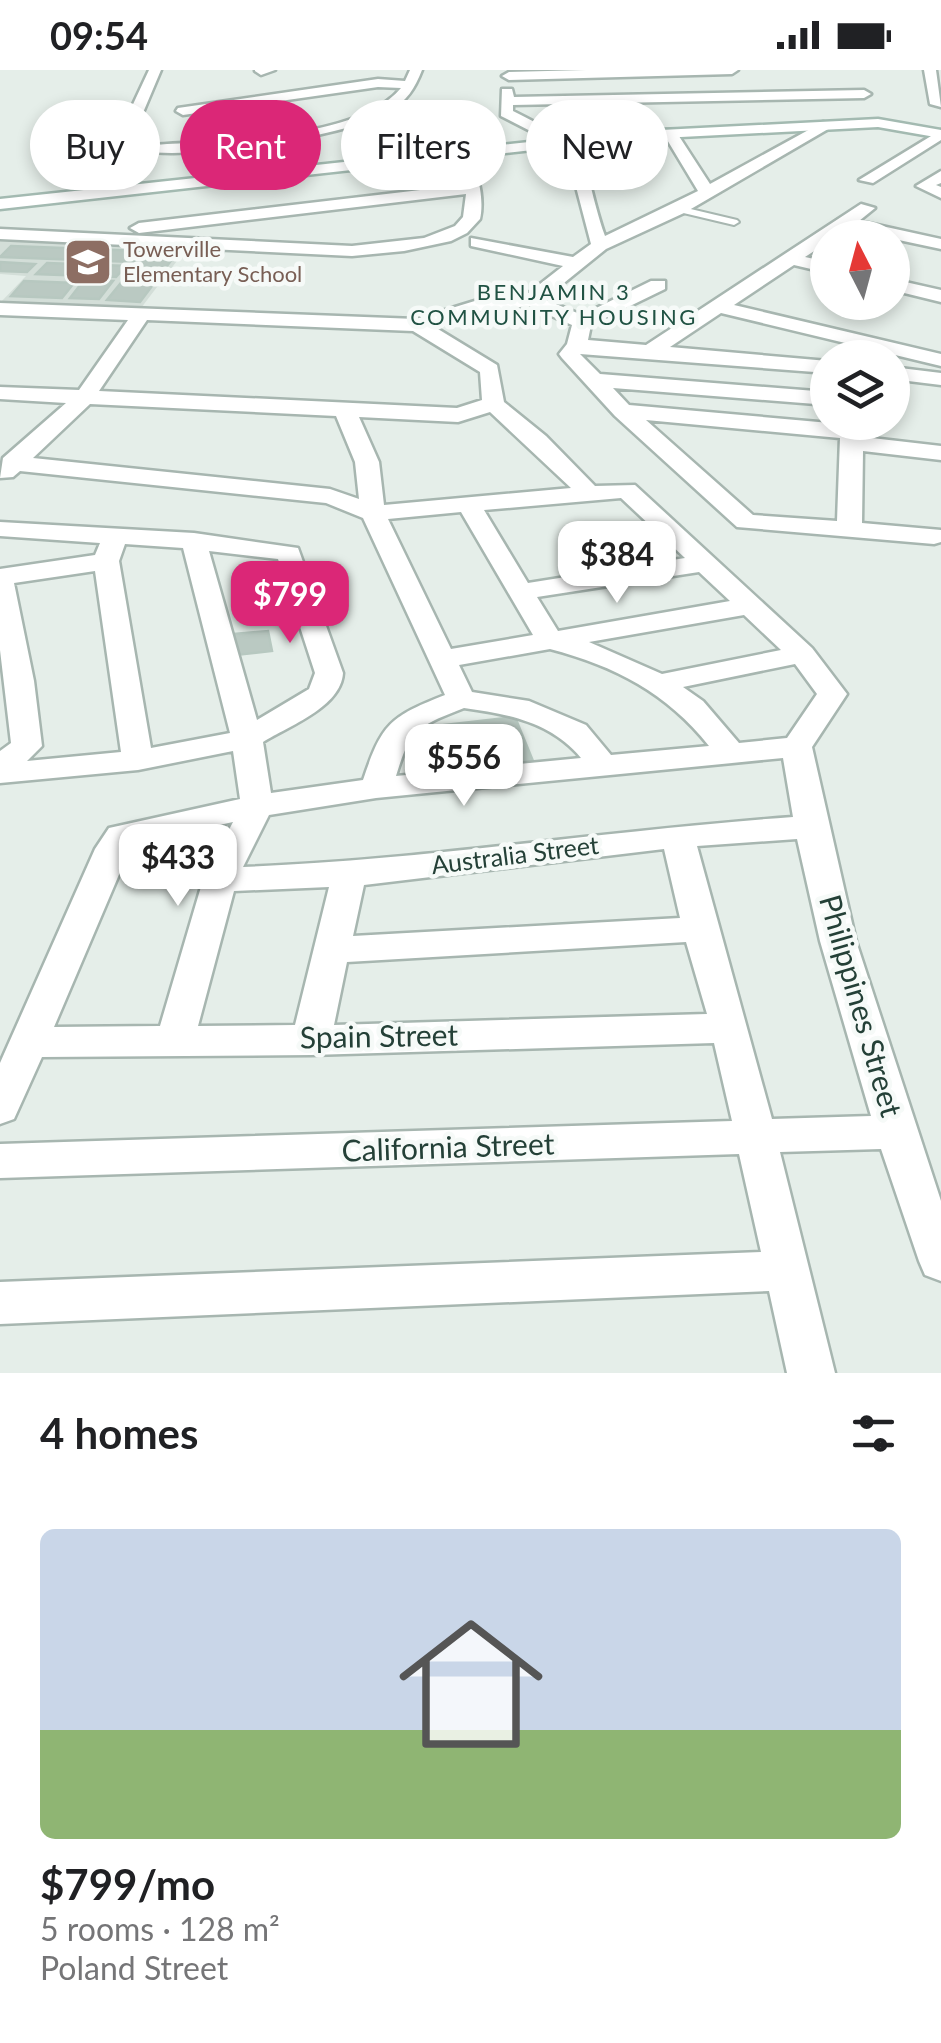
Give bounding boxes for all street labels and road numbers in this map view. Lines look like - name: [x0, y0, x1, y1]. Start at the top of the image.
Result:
- street label: Australia Street: [430, 829, 600, 879]
- street label: Philippines Street: [813, 890, 911, 1121]
- street label: Spain Street: [300, 1016, 459, 1054]
- street label: California Street: [341, 1124, 555, 1168]

